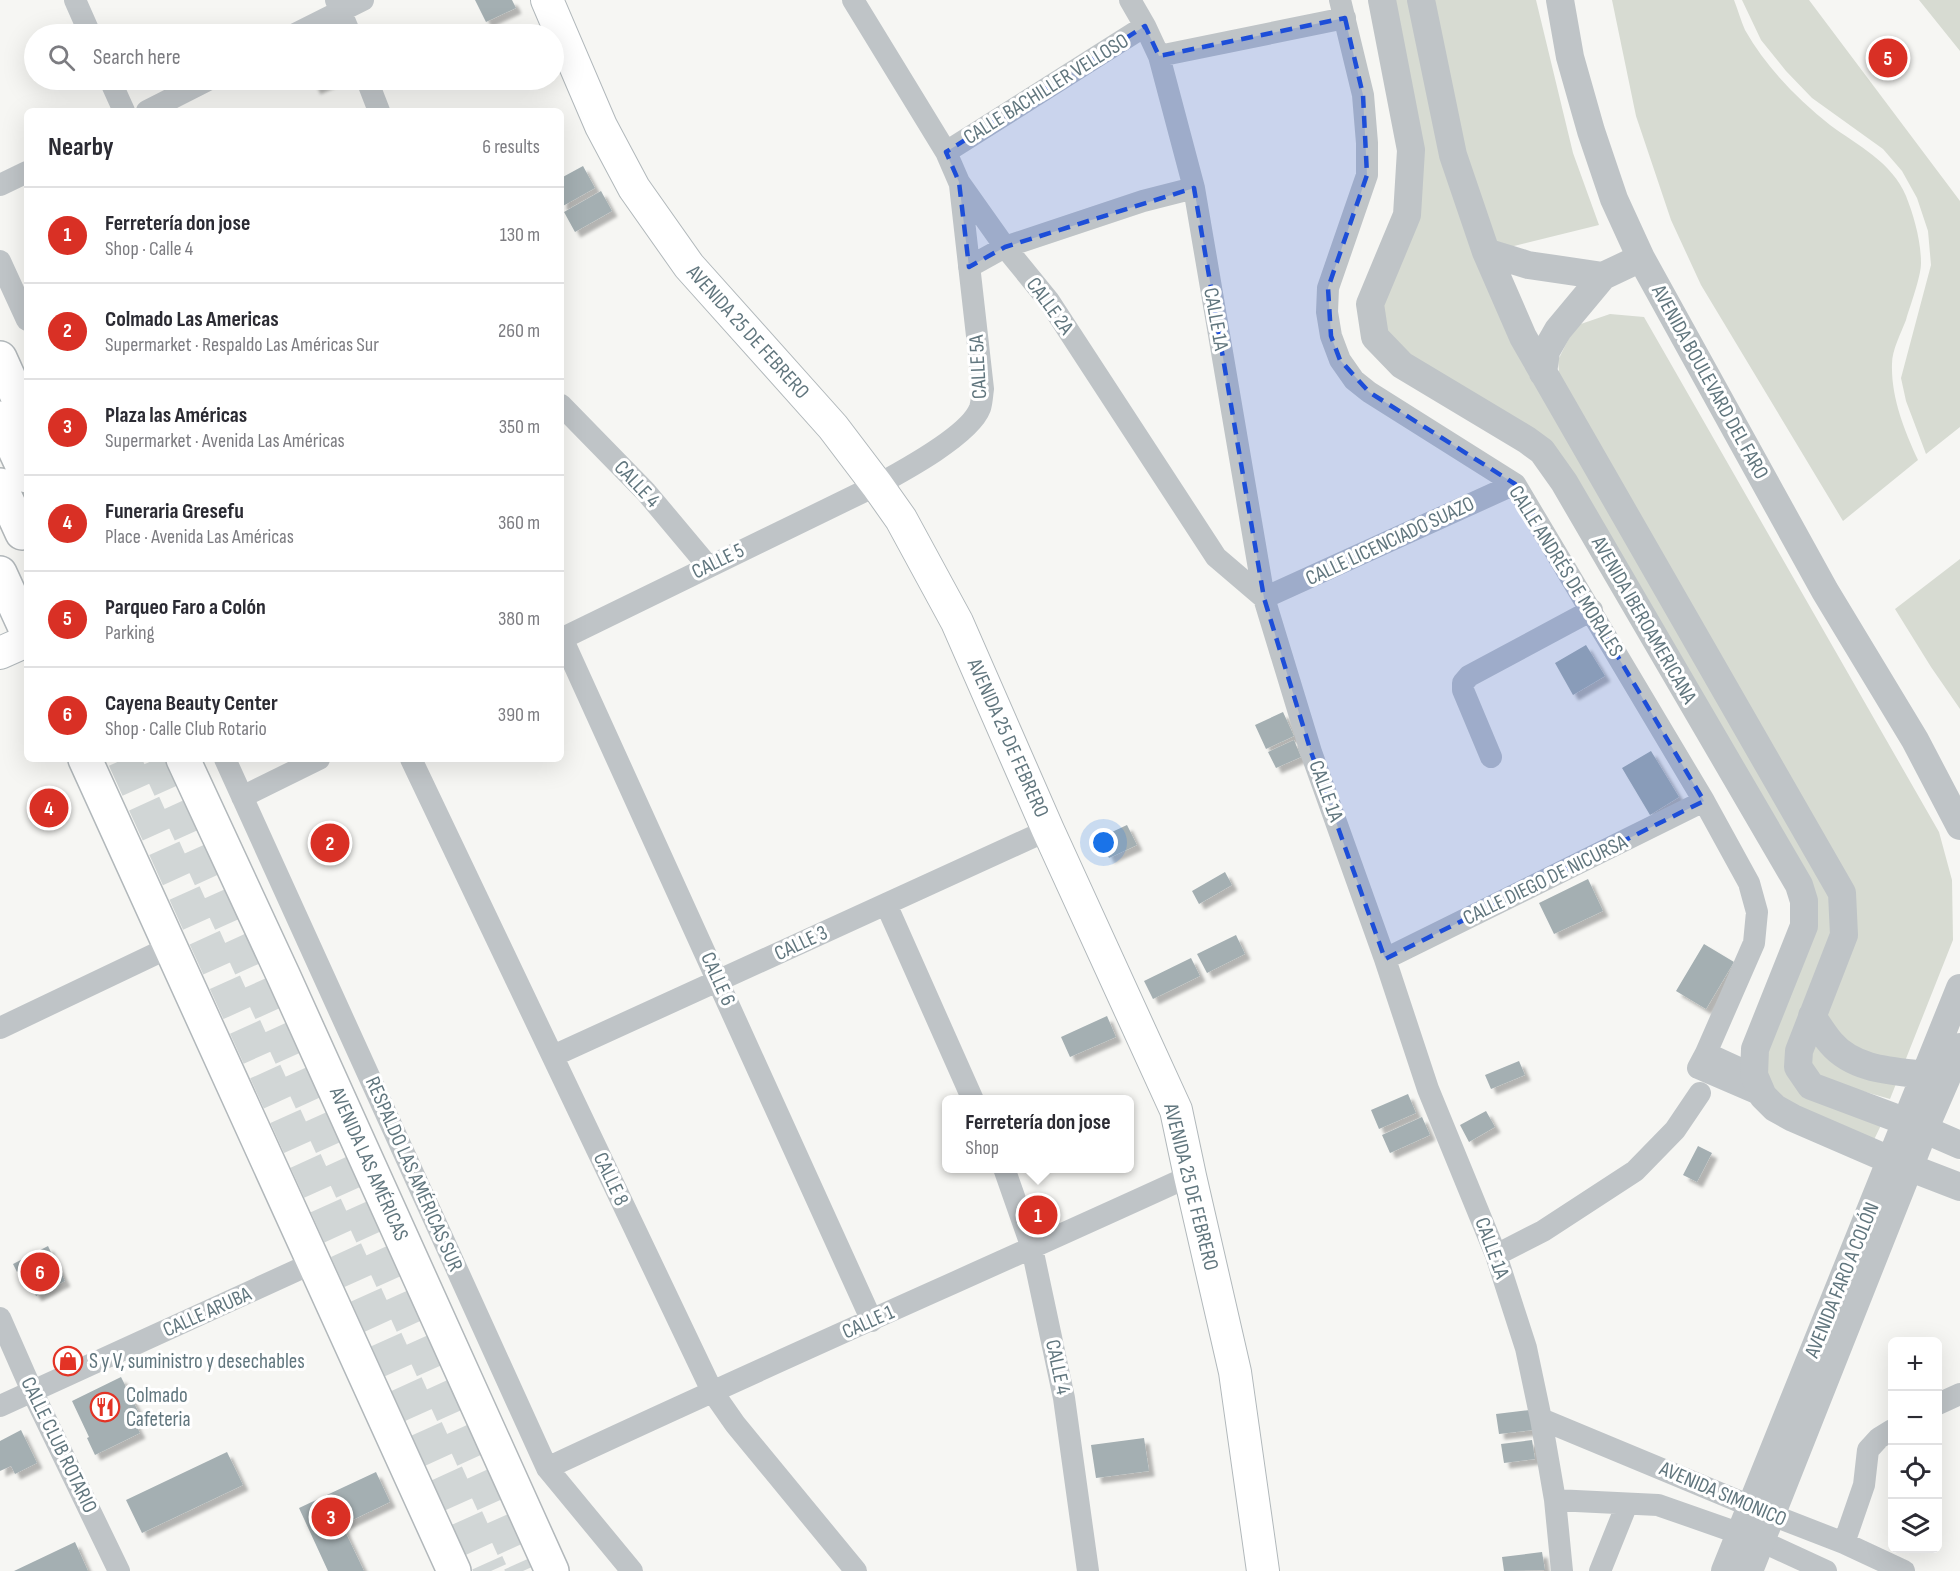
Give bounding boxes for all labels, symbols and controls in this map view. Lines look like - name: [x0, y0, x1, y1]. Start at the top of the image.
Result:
- search box: [24, 24, 564, 90]
- street label: CALLE BACHILLER VELLOSO: [959, 28, 1133, 150]
- pin: 5: [1868, 36, 1908, 80]
- icon: search: [45, 41, 78, 74]
- text: Search here: [93, 44, 180, 71]
- text: Nearby: [48, 132, 114, 163]
- text: 6 results: [482, 135, 540, 159]
- text: Ferretería don jose: [105, 210, 250, 237]
- text: 1: [64, 223, 71, 247]
- text: 130 m: [500, 223, 540, 247]
- text: Shop · Calle 4: [105, 237, 193, 261]
- street label: AVENIDA 25 DE FEBRERO: [681, 259, 815, 404]
- street label: CALLE 2A: [1021, 273, 1080, 340]
- street label: AVENIDA BOULEVARD DEL FARO: [1646, 280, 1774, 484]
- street label: CALLE 1A: [1198, 286, 1234, 353]
- text: Colmado Las Americas: [105, 306, 279, 333]
- text: 2: [63, 319, 72, 343]
- text: 260 m: [498, 319, 540, 343]
- text: Supermarket · Respaldo Las Américas Sur: [105, 333, 379, 357]
- street label: CALLE 5A: [964, 333, 992, 400]
- text: Plaza las Américas: [105, 402, 247, 429]
- text: 3: [63, 415, 72, 439]
- text: 350 m: [499, 415, 540, 439]
- text: Supermarket · Avenida Las Américas: [105, 429, 345, 453]
- street label: CALLE 4: [609, 455, 665, 513]
- street label: CALLE ANDRÉS DE MORALES: [1503, 481, 1629, 661]
- street label: CALLE LICENCIADO SUAZO: [1302, 491, 1478, 591]
- text: Funeraria Gresefu: [105, 498, 244, 525]
- text: 4: [63, 511, 72, 535]
- text: 360 m: [498, 511, 540, 535]
- text: Place · Avenida Las Américas: [105, 525, 294, 549]
- street label: AVENIDA IBEROAMERICANA: [1585, 531, 1703, 709]
- street label: CALLE 5: [688, 538, 748, 584]
- text: Parqueo Faro a Colón: [105, 594, 266, 621]
- text: 5: [63, 607, 72, 631]
- text: 380 m: [498, 607, 540, 631]
- text: Parking: [105, 621, 155, 645]
- street label: AVENIDA 25 DE FEBRERO: [961, 654, 1054, 821]
- text: Cayena Beauty Center: [105, 690, 278, 717]
- text: 6: [63, 703, 72, 727]
- text: 390 m: [498, 703, 540, 727]
- text: Shop · Calle Club Rotario: [105, 717, 267, 741]
- street label: CALLE 1A: [1303, 757, 1349, 826]
- pin: 4: [29, 786, 68, 830]
- pin: 2: [310, 820, 350, 866]
- your location: [1089, 828, 1118, 857]
- street label: CALLE DIEGO DE NICURSA: [1459, 829, 1632, 931]
- street label: CALLE 3: [771, 920, 831, 966]
- street label: CALLE 6: [695, 948, 741, 1010]
- street label: RESPALDO LAS AMÉRICAS SUR: [360, 1073, 468, 1275]
- street label: AVENIDA LAS AMÉRICAS: [324, 1082, 414, 1245]
- popup: [942, 1095, 1134, 1173]
- street label: AVENIDA 25 DE FEBRERO: [1158, 1100, 1224, 1273]
- text: Ferretería don jose: [965, 1109, 1111, 1136]
- text: Shop: [965, 1136, 999, 1160]
- street label: CALLE 8: [588, 1148, 634, 1210]
- pin: 1: [1018, 1192, 1058, 1238]
- street label: AVENIDA FARO A COLÓN: [1799, 1199, 1885, 1362]
- street label: CALLE 1A: [1469, 1214, 1515, 1283]
- pin: 6: [20, 1250, 60, 1294]
- street label: CALLE ARUBA: [159, 1281, 256, 1343]
- street label: CALLE 1: [838, 1299, 898, 1344]
- street label: CALLE 4: [1040, 1337, 1076, 1397]
- map controls: [1888, 1337, 1942, 1553]
- button: +: [1888, 1337, 1942, 1391]
- shop icon: S y V, suministro y desechables: [52, 1345, 84, 1377]
- place label: S y V, suministro y desechables: [89, 1349, 305, 1374]
- street label: CALLE CLUB ROTARIO: [15, 1373, 103, 1517]
- place label: Colmado Cafeteria: [126, 1383, 191, 1432]
- restaurant icon: Colmado Cafeteria: [89, 1391, 121, 1423]
- button: −: [1888, 1391, 1942, 1445]
- button: locate: [1888, 1445, 1942, 1499]
- street label: AVENIDA SIMONICO: [1655, 1456, 1790, 1532]
- pin: 3: [312, 1494, 350, 1540]
- button: layers: [1888, 1499, 1942, 1553]

